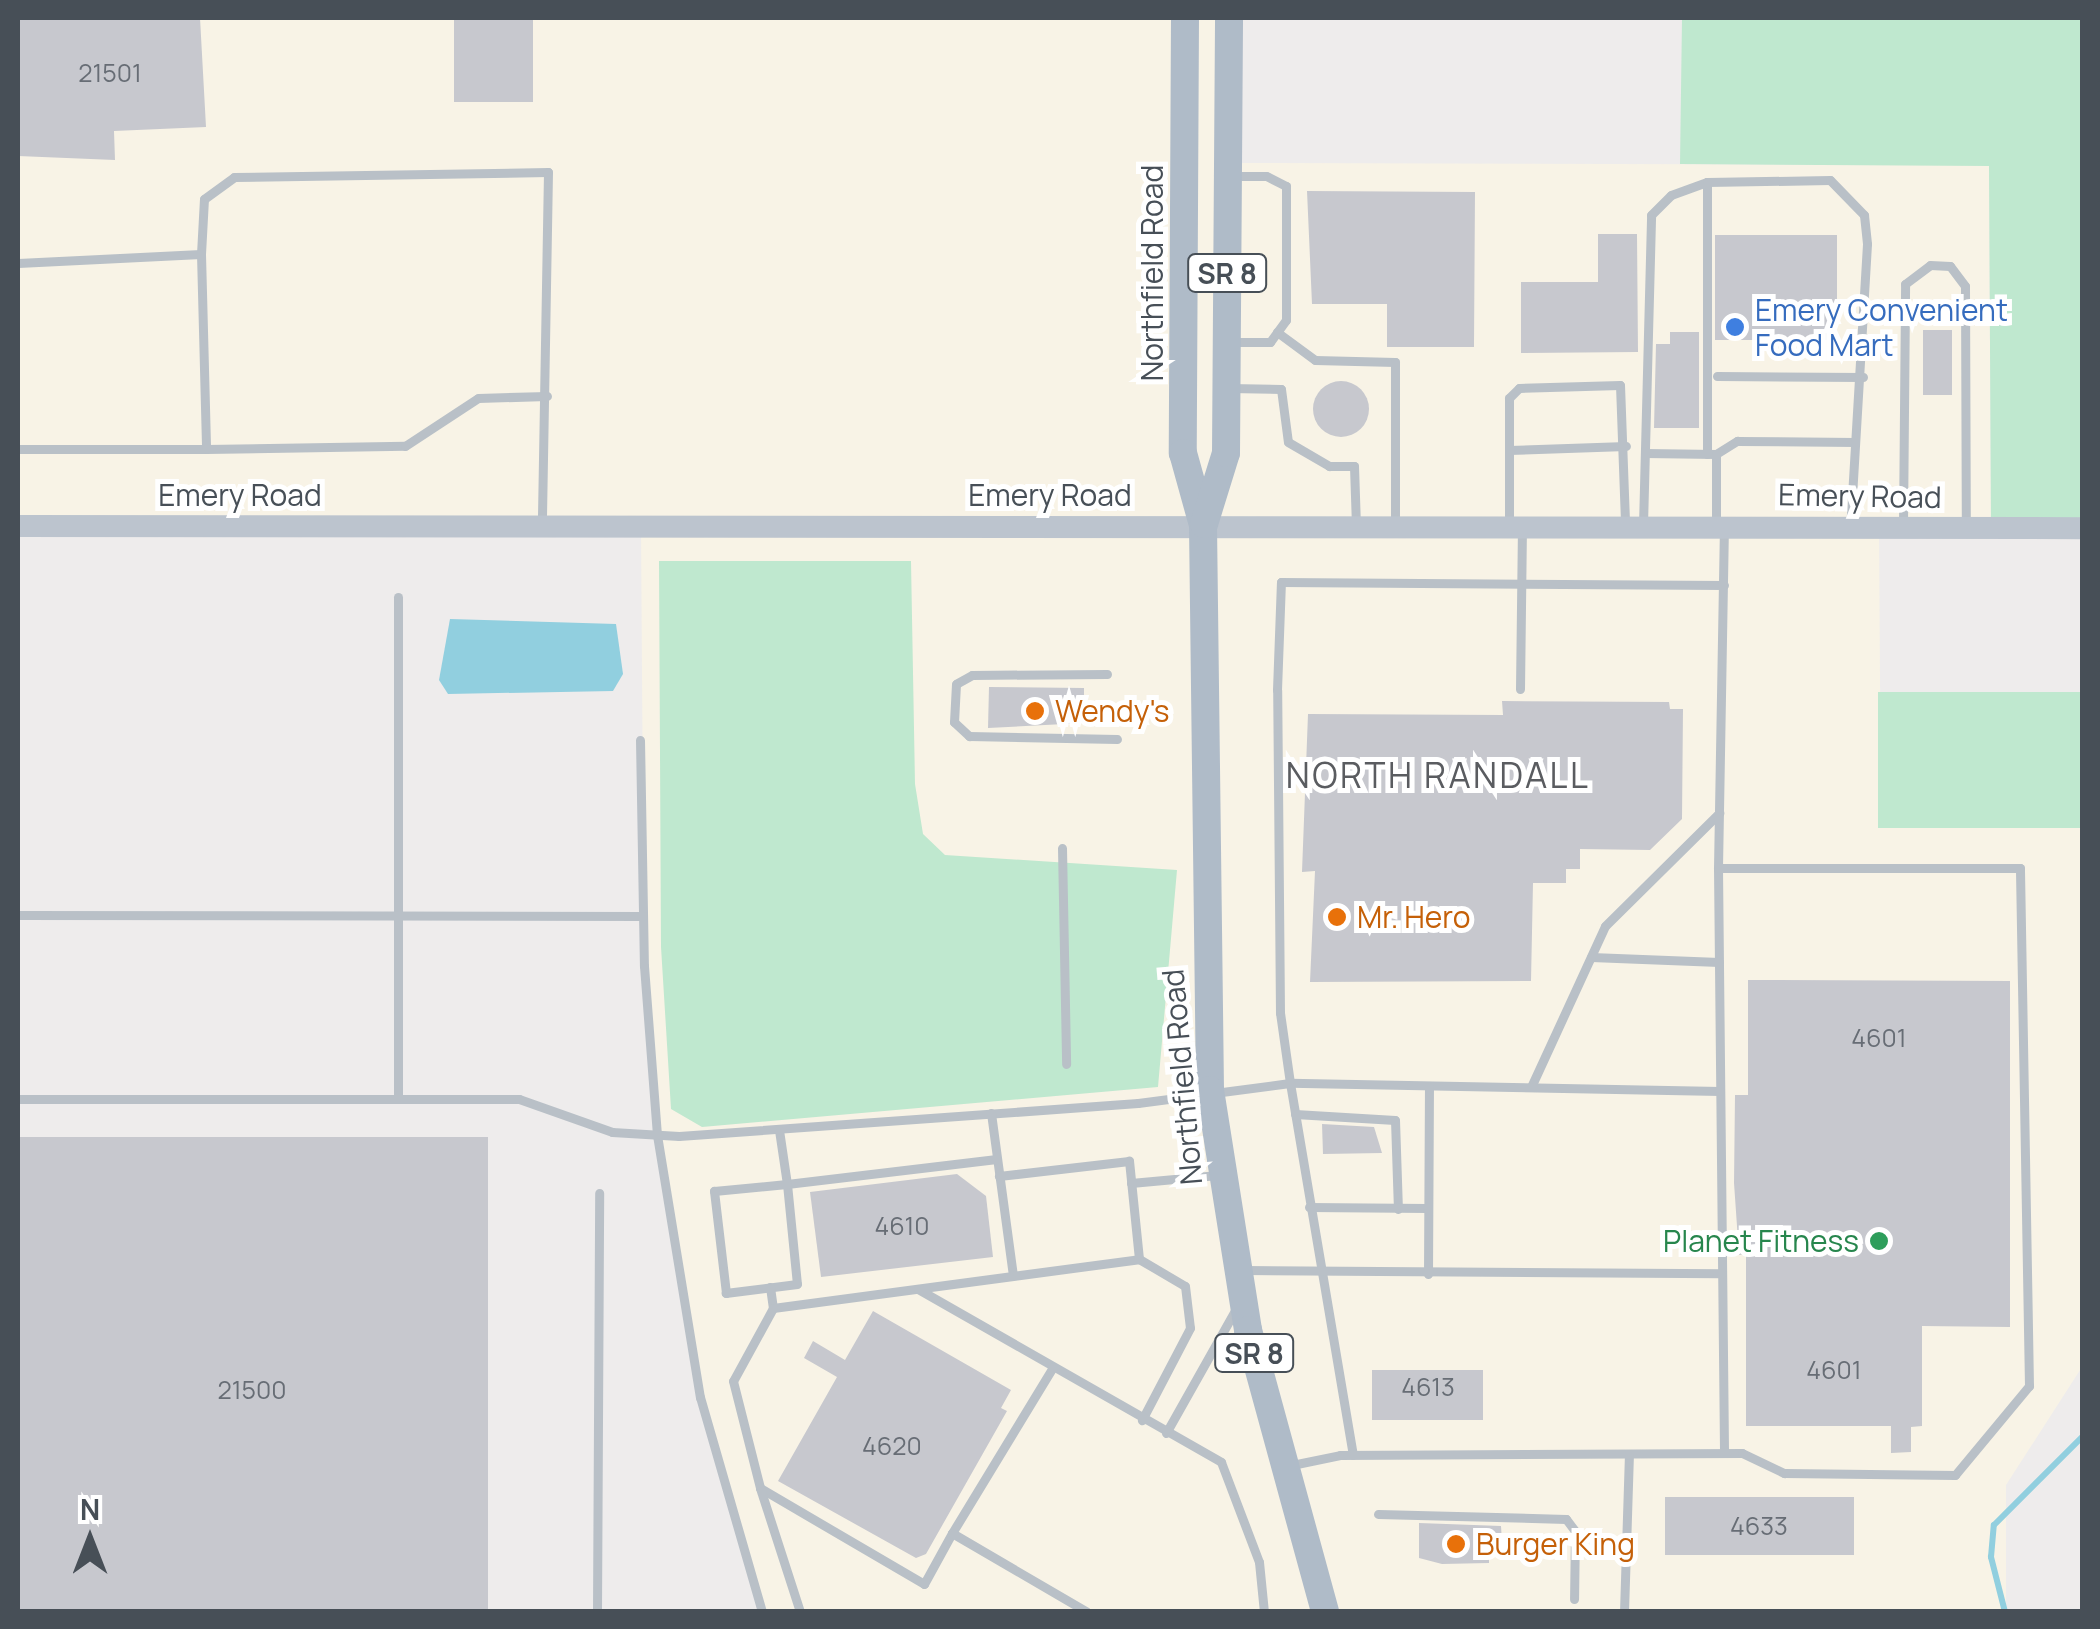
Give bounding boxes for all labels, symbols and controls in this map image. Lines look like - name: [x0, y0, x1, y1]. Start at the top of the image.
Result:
- house number: 21501: [78, 58, 142, 88]
- street label: Northfield Road: [1134, 165, 1170, 381]
- road number: SR 8: [1187, 250, 1267, 296]
- place label: Emery Convenient Food Mart: [1755, 292, 2008, 362]
- marker: Emery Convenient Food Mart: [1724, 316, 1746, 338]
- street label: Emery Road: [158, 477, 322, 513]
- street label: Emery Road: [968, 477, 1132, 513]
- street label: Emery Road: [1778, 477, 1942, 515]
- place label: Wendy's: [1055, 693, 1169, 729]
- marker: Wendy's: [1024, 700, 1046, 722]
- district label: NORTH RANDALL: [1286, 754, 1590, 796]
- place label: Mr. Hero: [1357, 899, 1471, 935]
- marker: Mr. Hero: [1326, 906, 1348, 928]
- street label: Northfield Road: [1155, 968, 1209, 1186]
- house number: 4601: [1851, 1023, 1907, 1053]
- house number: 4610: [875, 1211, 929, 1241]
- place label: Planet Fitness: [1663, 1223, 1859, 1259]
- marker: Planet Fitness: [1868, 1230, 1890, 1252]
- road number: SR 8: [1214, 1330, 1294, 1376]
- house number: 4601: [1806, 1355, 1862, 1385]
- house number: 4613: [1401, 1372, 1455, 1402]
- house number: 21500: [218, 1375, 286, 1405]
- house number: 4620: [862, 1431, 922, 1461]
- north arrow: [40, 1489, 140, 1589]
- text: N: [80, 1490, 100, 1528]
- house number: 4633: [1730, 1511, 1788, 1541]
- place label: Burger King: [1476, 1526, 1635, 1562]
- marker: Burger King: [1445, 1533, 1467, 1555]

